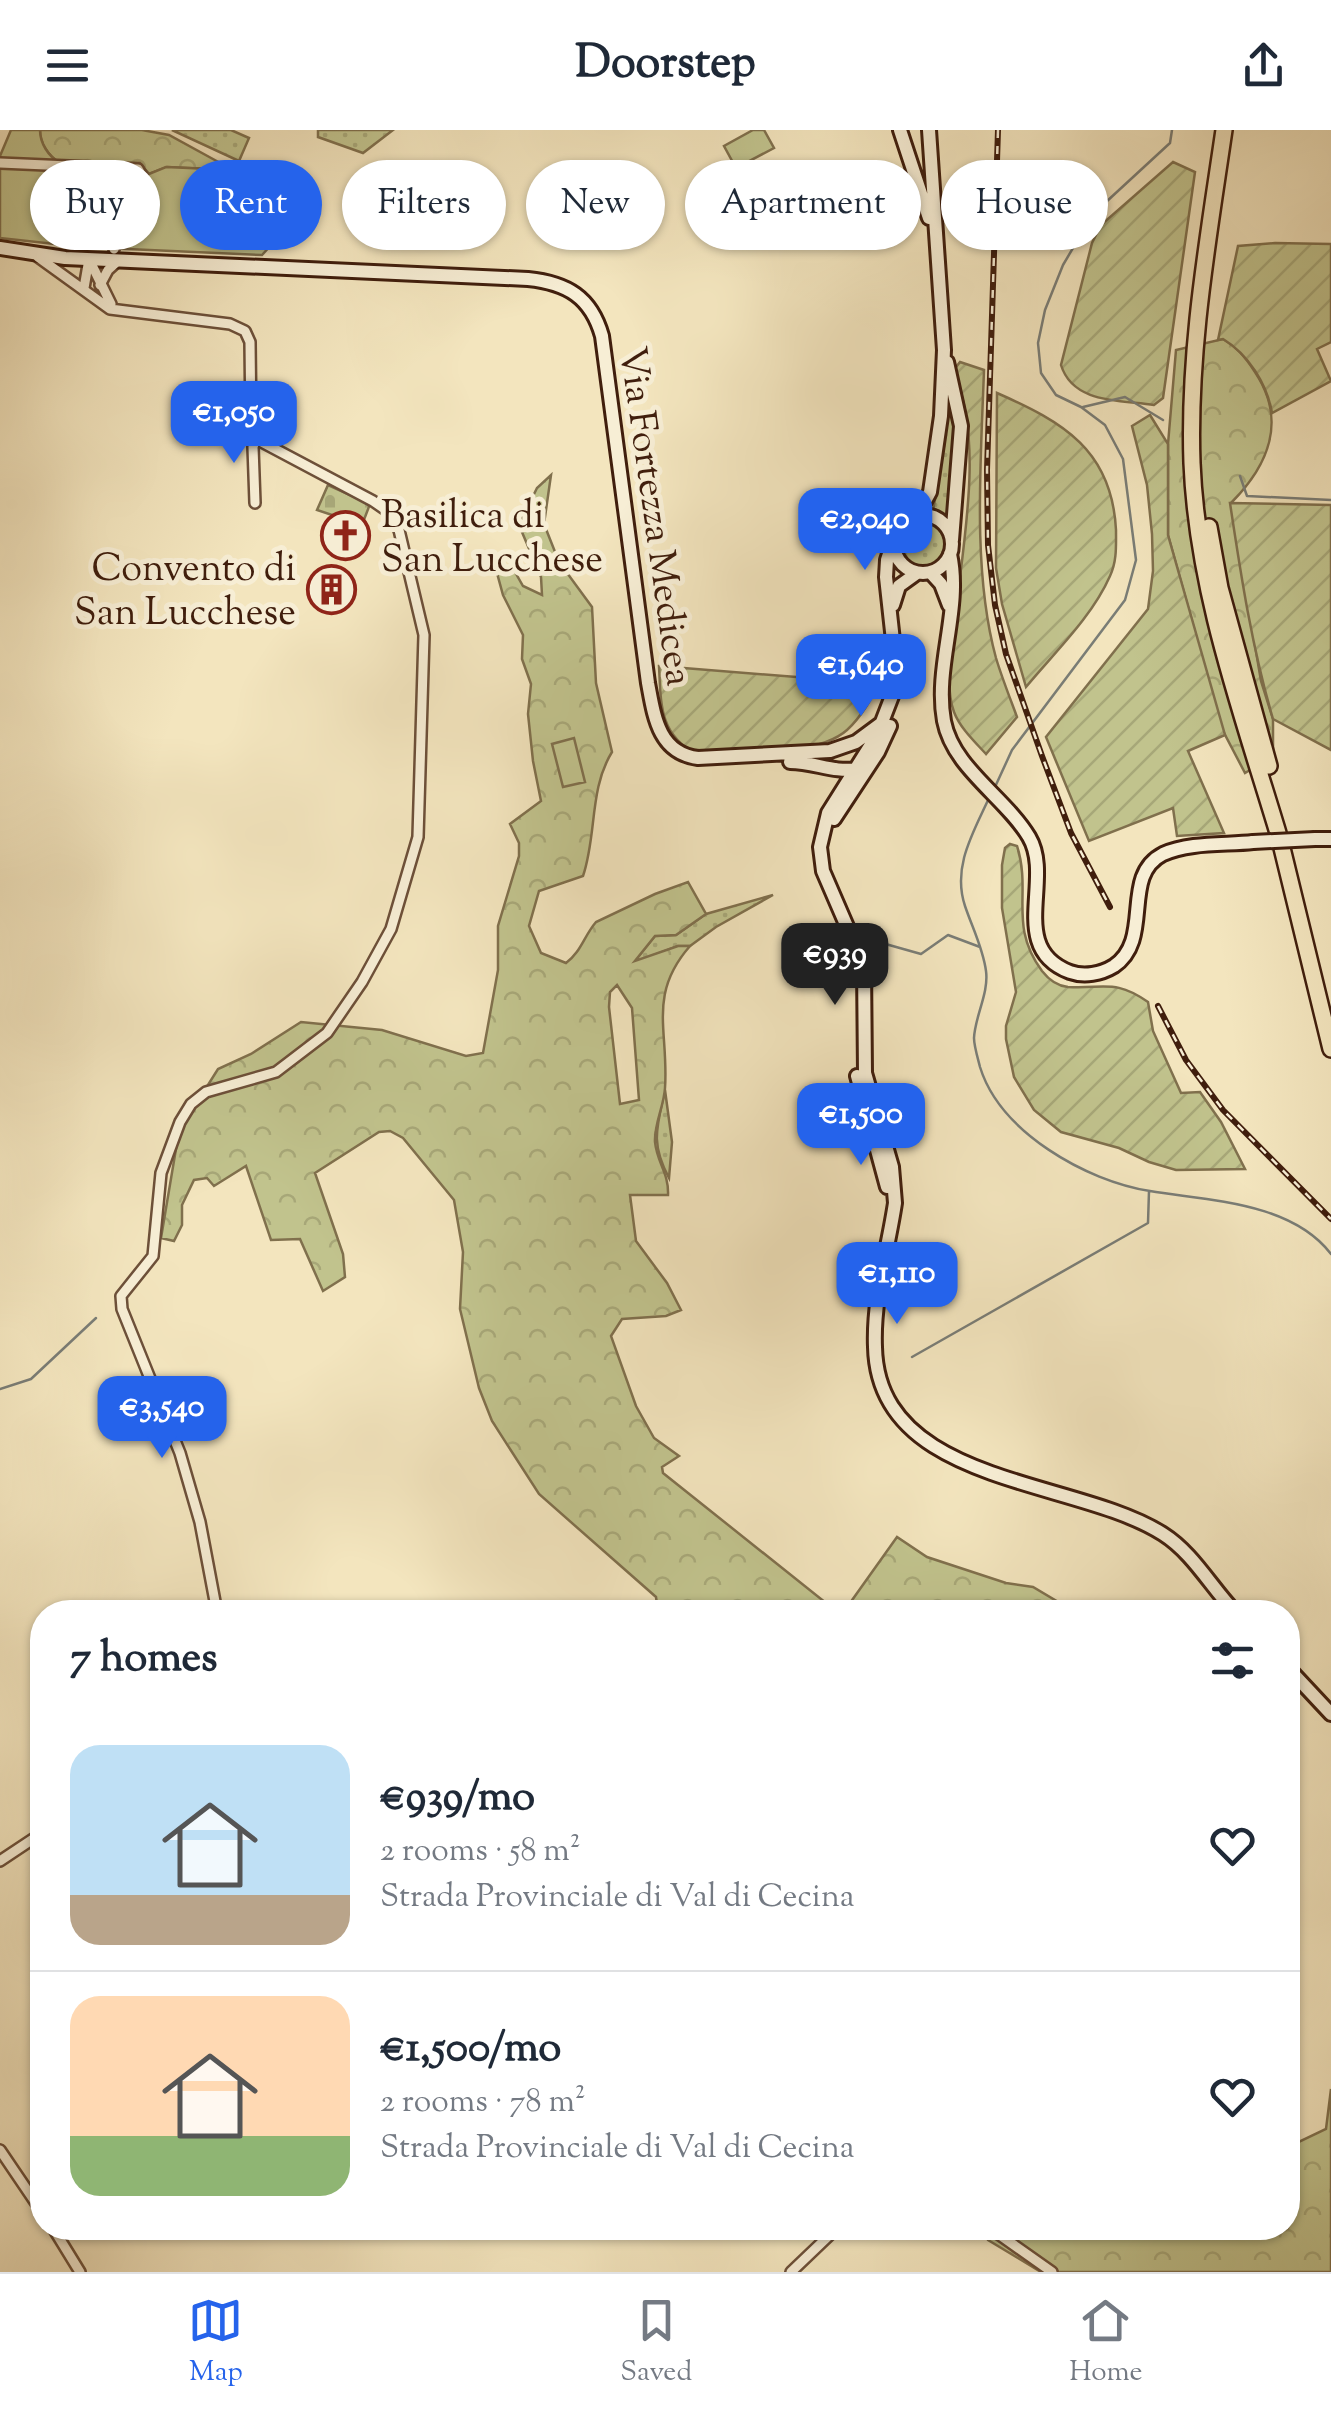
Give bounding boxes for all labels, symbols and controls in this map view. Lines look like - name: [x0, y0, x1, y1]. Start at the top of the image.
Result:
- text: Doorstep: [575, 33, 756, 98]
- icon: menu: [40, 38, 95, 93]
- icon: share: [1236, 38, 1291, 93]
- chip: Buy: [30, 160, 160, 250]
- chip: Rent: [180, 160, 322, 250]
- chip: Filters: [342, 160, 506, 250]
- chip: New: [526, 160, 665, 250]
- chip: Apartment: [685, 160, 921, 250]
- chip: House: [941, 160, 1108, 250]
- street label: Via Fortezza Medicea: [603, 343, 704, 690]
- pin: €1,050: [153, 381, 315, 466]
- text: €1,050: [193, 390, 275, 436]
- pin: €2,040: [784, 488, 946, 573]
- place label: Basilica di San Lucchese: [381, 491, 603, 589]
- text: €2,040: [820, 497, 910, 543]
- church icon: Basilica di San Lucchese: [320, 510, 372, 562]
- place label: Convento di San Lucchese: [74, 544, 296, 642]
- building icon: Convento di San Lucchese: [305, 563, 357, 615]
- pin: €1,640: [780, 634, 942, 719]
- text: €1,640: [818, 643, 904, 689]
- pin: €939: [776, 923, 894, 1008]
- text: €939: [803, 932, 867, 978]
- pin: €1,500: [780, 1083, 942, 1168]
- text: €1,500: [819, 1092, 903, 1138]
- pin: €1,110: [816, 1242, 978, 1327]
- text: €1,110: [859, 1251, 935, 1297]
- pin: €3,540: [81, 1376, 243, 1461]
- text: €3,540: [120, 1385, 204, 1431]
- text: 7 homes: [70, 1630, 218, 1690]
- icon: filters: [1205, 1633, 1260, 1688]
- text: €939/mo: [380, 1769, 535, 1829]
- icon: home: [150, 1785, 270, 1905]
- icon: heart: [1205, 1818, 1260, 1873]
- text: 2 rooms · 58 m²: [380, 1829, 581, 1875]
- text: Strada Provinciale di Val di Cecina: [380, 1875, 855, 1921]
- text: €1,500/mo: [380, 2020, 561, 2080]
- icon: home: [150, 2036, 270, 2156]
- icon: heart: [1205, 2069, 1260, 2124]
- text: 2 rooms · 78 m²: [380, 2080, 586, 2126]
- text: Strada Provinciale di Val di Cecina: [380, 2126, 855, 2172]
- tab: Map: [188, 2293, 243, 2393]
- tab: Saved: [620, 2293, 692, 2393]
- tab: Home: [1069, 2293, 1143, 2393]

